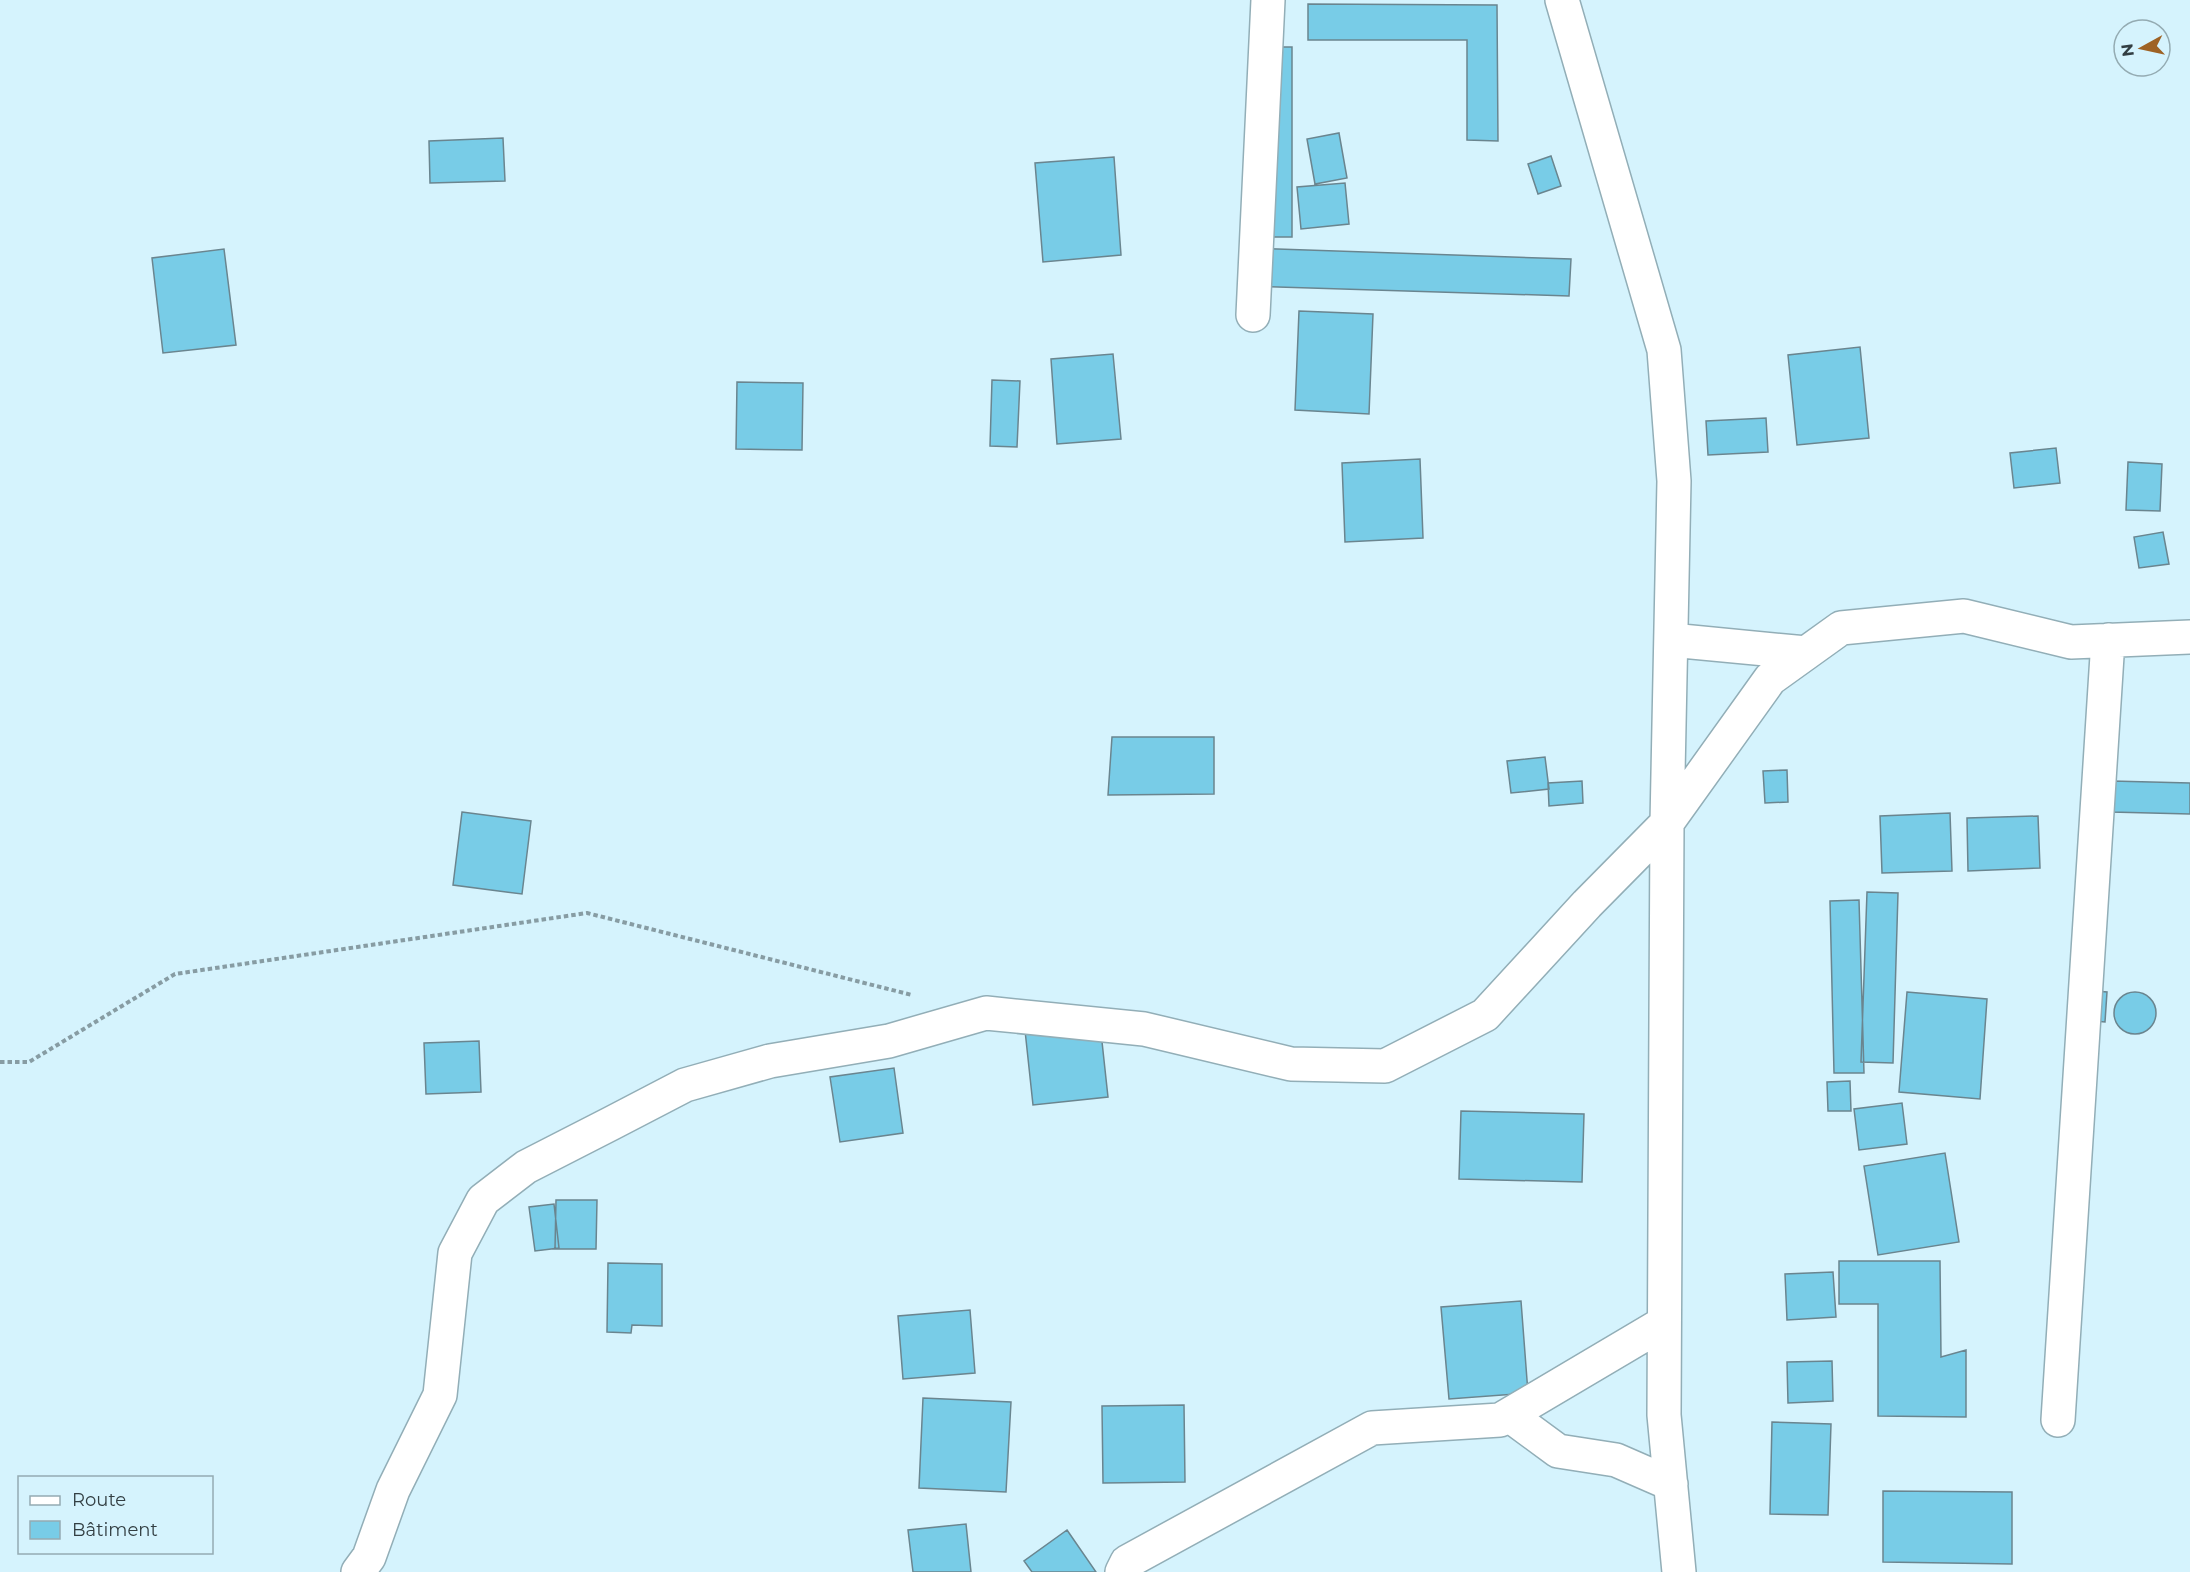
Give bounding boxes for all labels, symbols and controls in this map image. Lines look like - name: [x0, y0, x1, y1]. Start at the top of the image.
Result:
- north arrow: [2112, 18, 2172, 78]
- text: N: [2117, 42, 2138, 58]
- legend: [18, 1476, 213, 1554]
- text: Route: [72, 1489, 126, 1511]
- text: Bâtiment: [72, 1519, 158, 1541]

